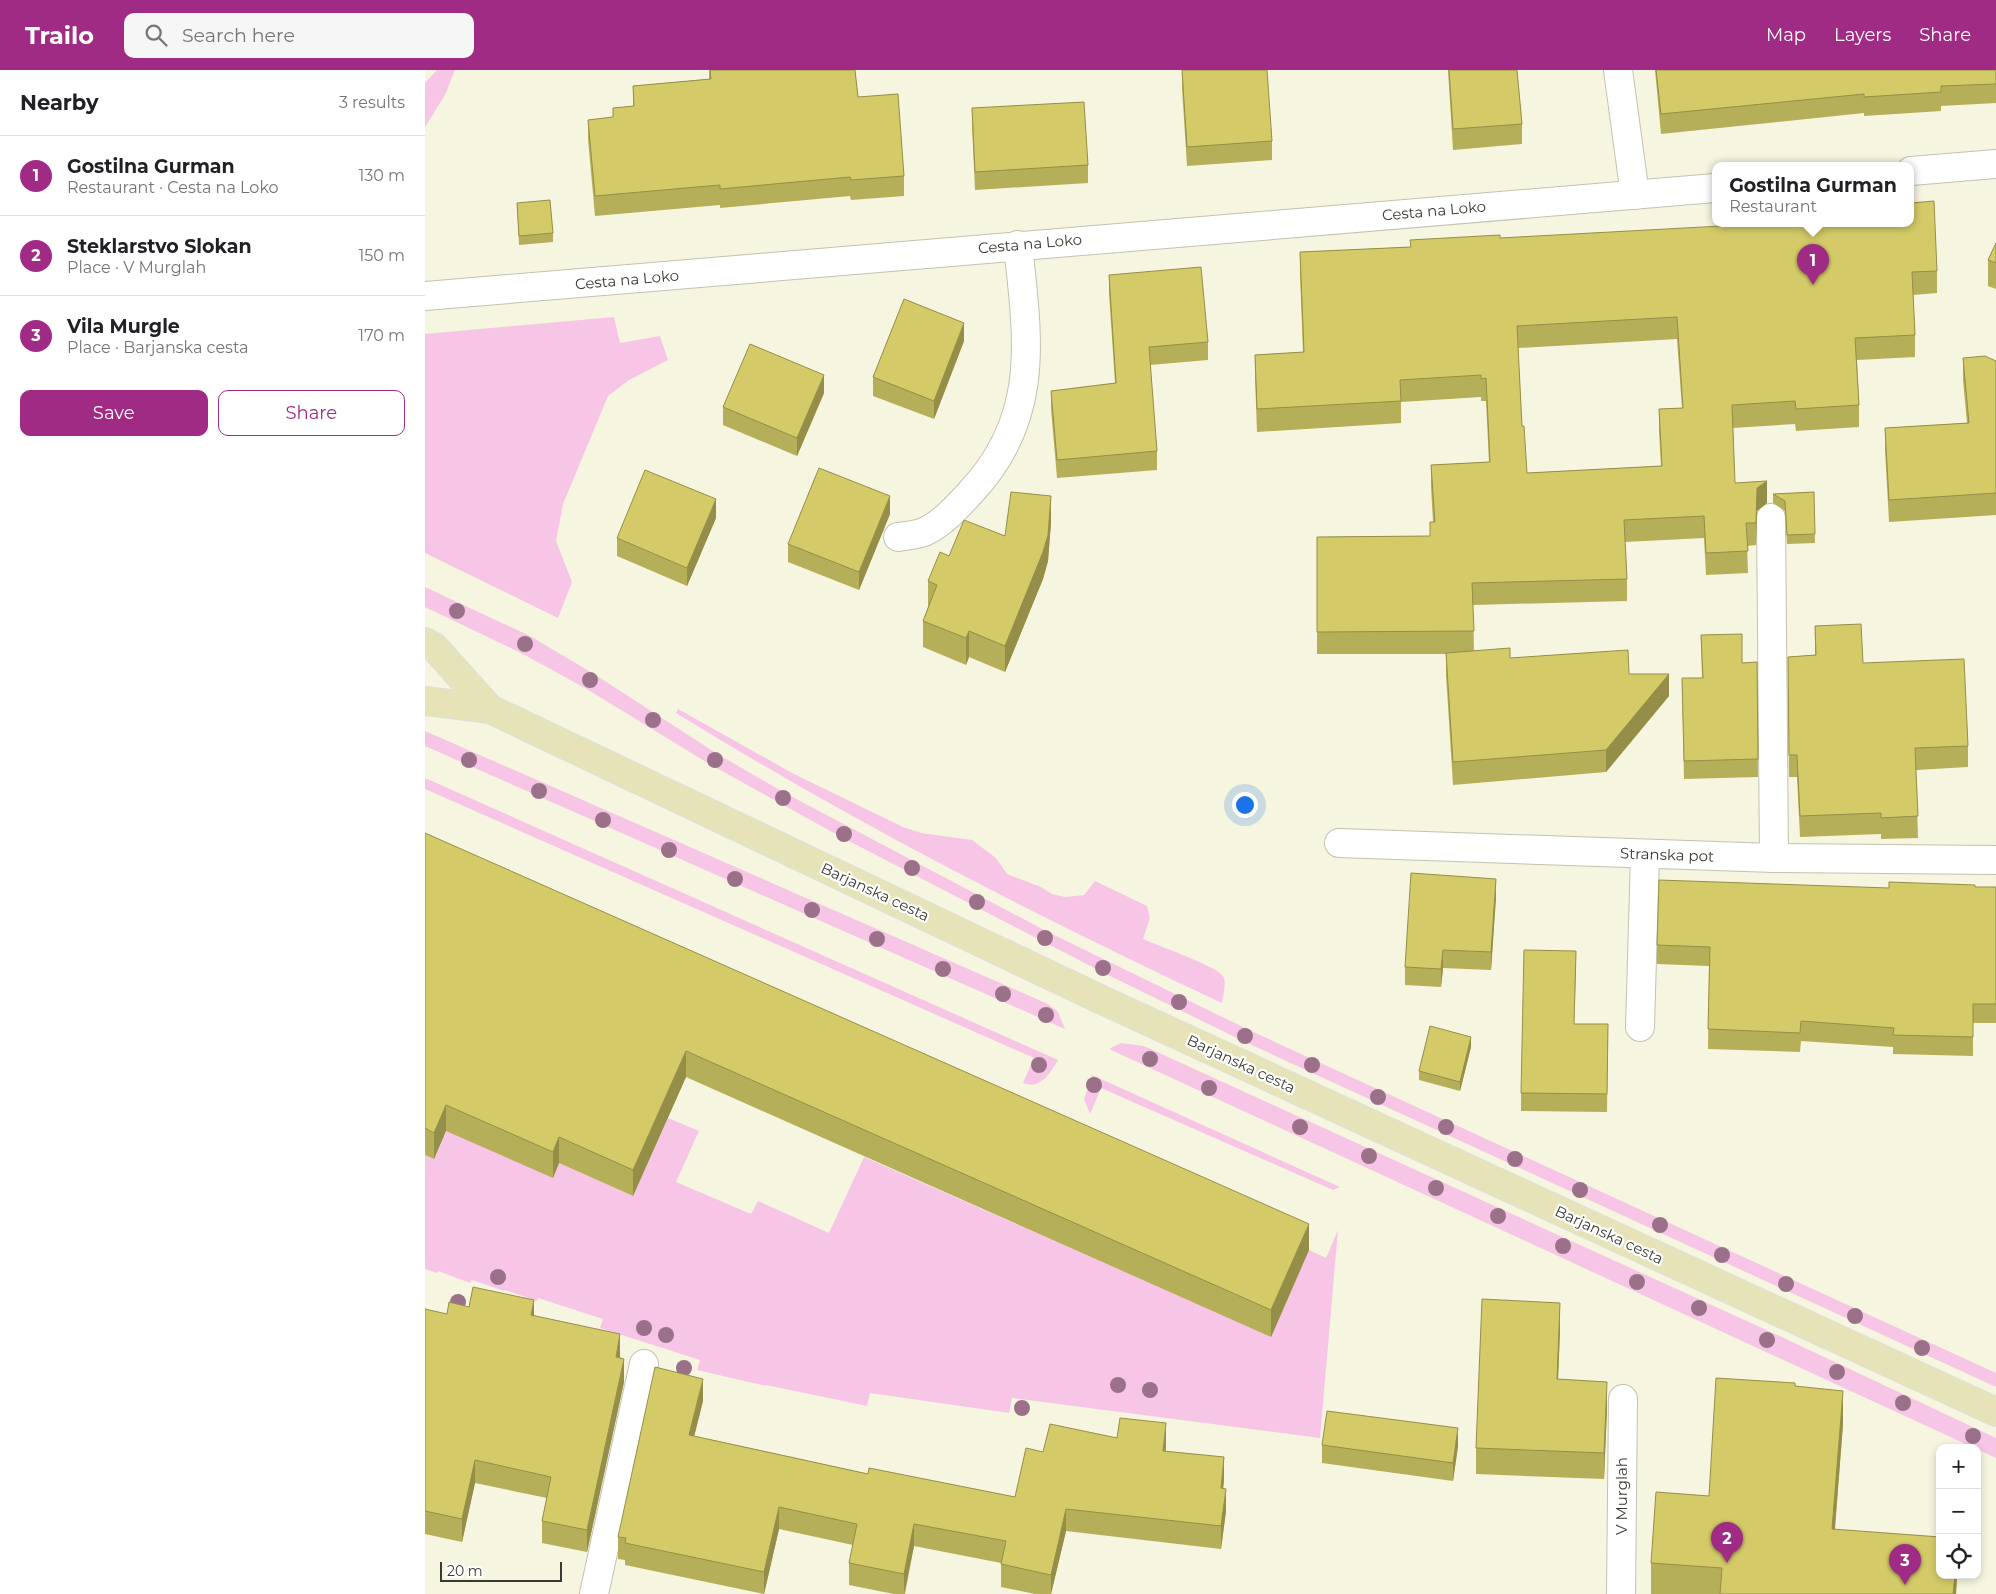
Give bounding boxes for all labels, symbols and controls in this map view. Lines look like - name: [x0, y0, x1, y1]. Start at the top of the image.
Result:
- search box: [124, 13, 474, 58]
- text: Trailo: [25, 21, 94, 50]
- icon: search: [142, 21, 170, 49]
- text: Search here: [182, 24, 295, 47]
- text: Map: [1766, 24, 1806, 46]
- text: Layers: [1834, 24, 1891, 46]
- text: Share: [1919, 24, 1971, 46]
- text: Nearby: [20, 90, 99, 115]
- text: 3 results: [339, 93, 405, 112]
- text: Gostilna Gurman: [67, 155, 235, 178]
- popup: [1712, 162, 1914, 227]
- text: 1: [33, 166, 39, 185]
- text: 130 m: [358, 166, 405, 185]
- text: Gostilna Gurman: [1729, 174, 1897, 197]
- text: Restaurant · Cesta na Loko: [67, 178, 279, 197]
- street label: Cesta na Loko: [1381, 196, 1487, 225]
- text: Restaurant: [1729, 197, 1817, 216]
- street label: Cesta na Loko: [977, 229, 1083, 258]
- text: Steklarstvo Slokan: [67, 235, 252, 258]
- pin: 1: [1797, 244, 1829, 285]
- text: 2: [31, 246, 41, 265]
- text: 150 m: [358, 246, 405, 265]
- text: Place · V Murglah: [67, 258, 206, 277]
- street label: Cesta na Loko: [574, 265, 680, 294]
- text: Vila Murgle: [67, 315, 180, 338]
- text: 3: [31, 326, 41, 345]
- text: 170 m: [358, 326, 405, 345]
- text: Place · Barjanska cesta: [67, 338, 249, 357]
- button: Save: [20, 390, 208, 436]
- button: Share: [218, 390, 405, 436]
- your location: [1232, 792, 1258, 818]
- street label: Stranska pot: [1620, 843, 1714, 866]
- street label: Barjanska cesta: [818, 858, 932, 925]
- street label: Barjanska cesta: [1184, 1030, 1298, 1097]
- street label: Barjanska cesta: [1552, 1201, 1666, 1268]
- map controls: [1936, 1444, 1981, 1579]
- button: +: [1936, 1444, 1981, 1489]
- street label: V Murglah: [1612, 1457, 1631, 1535]
- button: −: [1936, 1489, 1981, 1534]
- pin: 2: [1711, 1522, 1743, 1563]
- button: locate: [1936, 1534, 1981, 1579]
- pin: 3: [1889, 1544, 1921, 1585]
- scale bar: [440, 1559, 563, 1582]
- text: 20 m: [447, 1562, 483, 1580]

